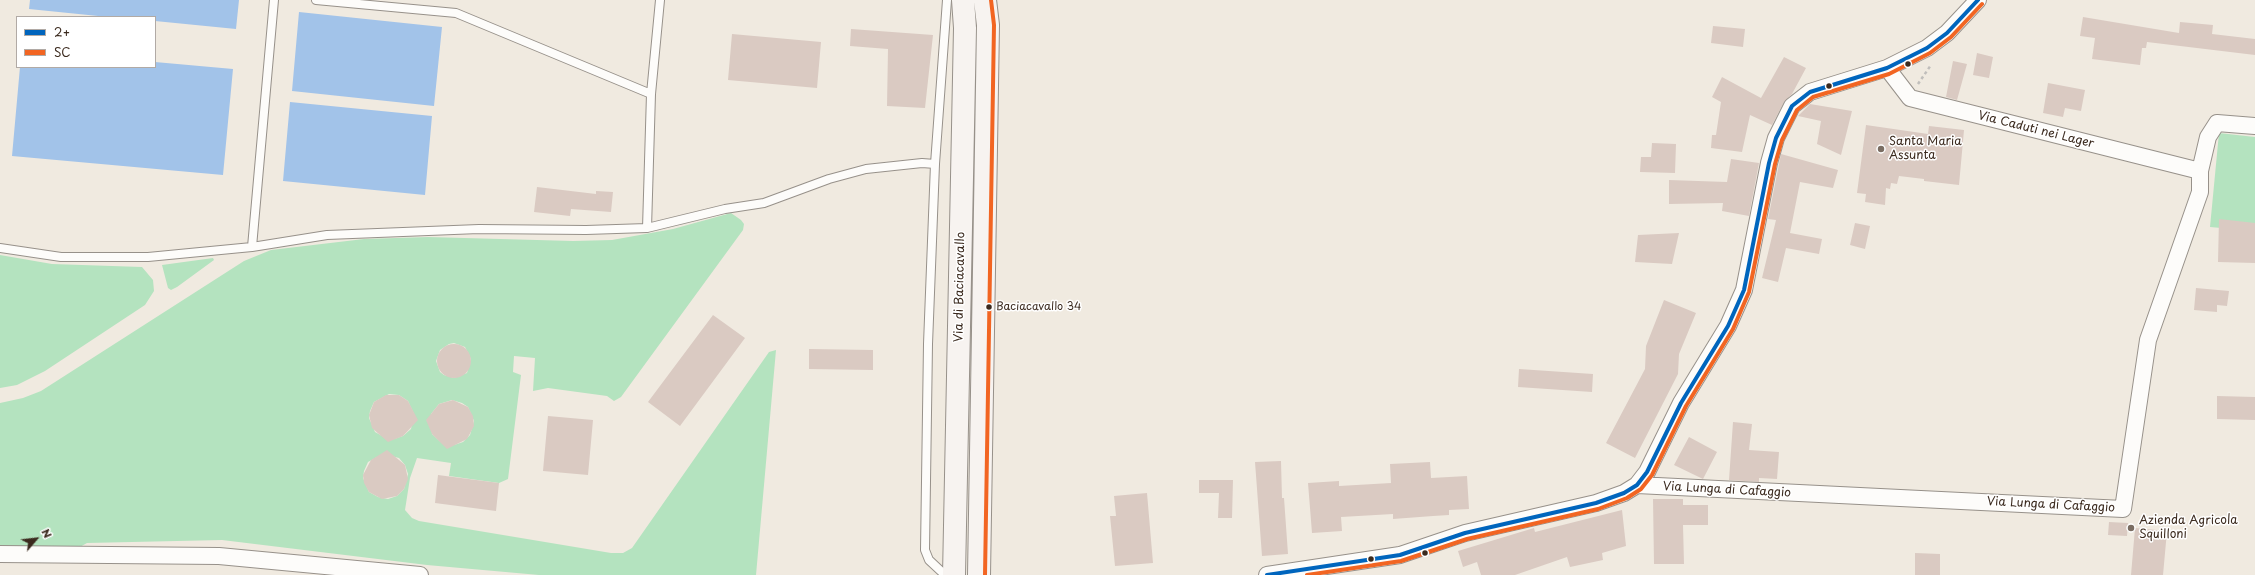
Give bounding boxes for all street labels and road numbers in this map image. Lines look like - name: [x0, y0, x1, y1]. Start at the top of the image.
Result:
- street label: Via Caduti nei Lager: [1976, 109, 2096, 151]
- street label: Via di Baciacavallo: [952, 232, 968, 342]
- street label: Via Lunga di Cafaggio: [1663, 479, 1791, 501]
- street label: Via Lunga di Cafaggio: [1987, 494, 2115, 516]

